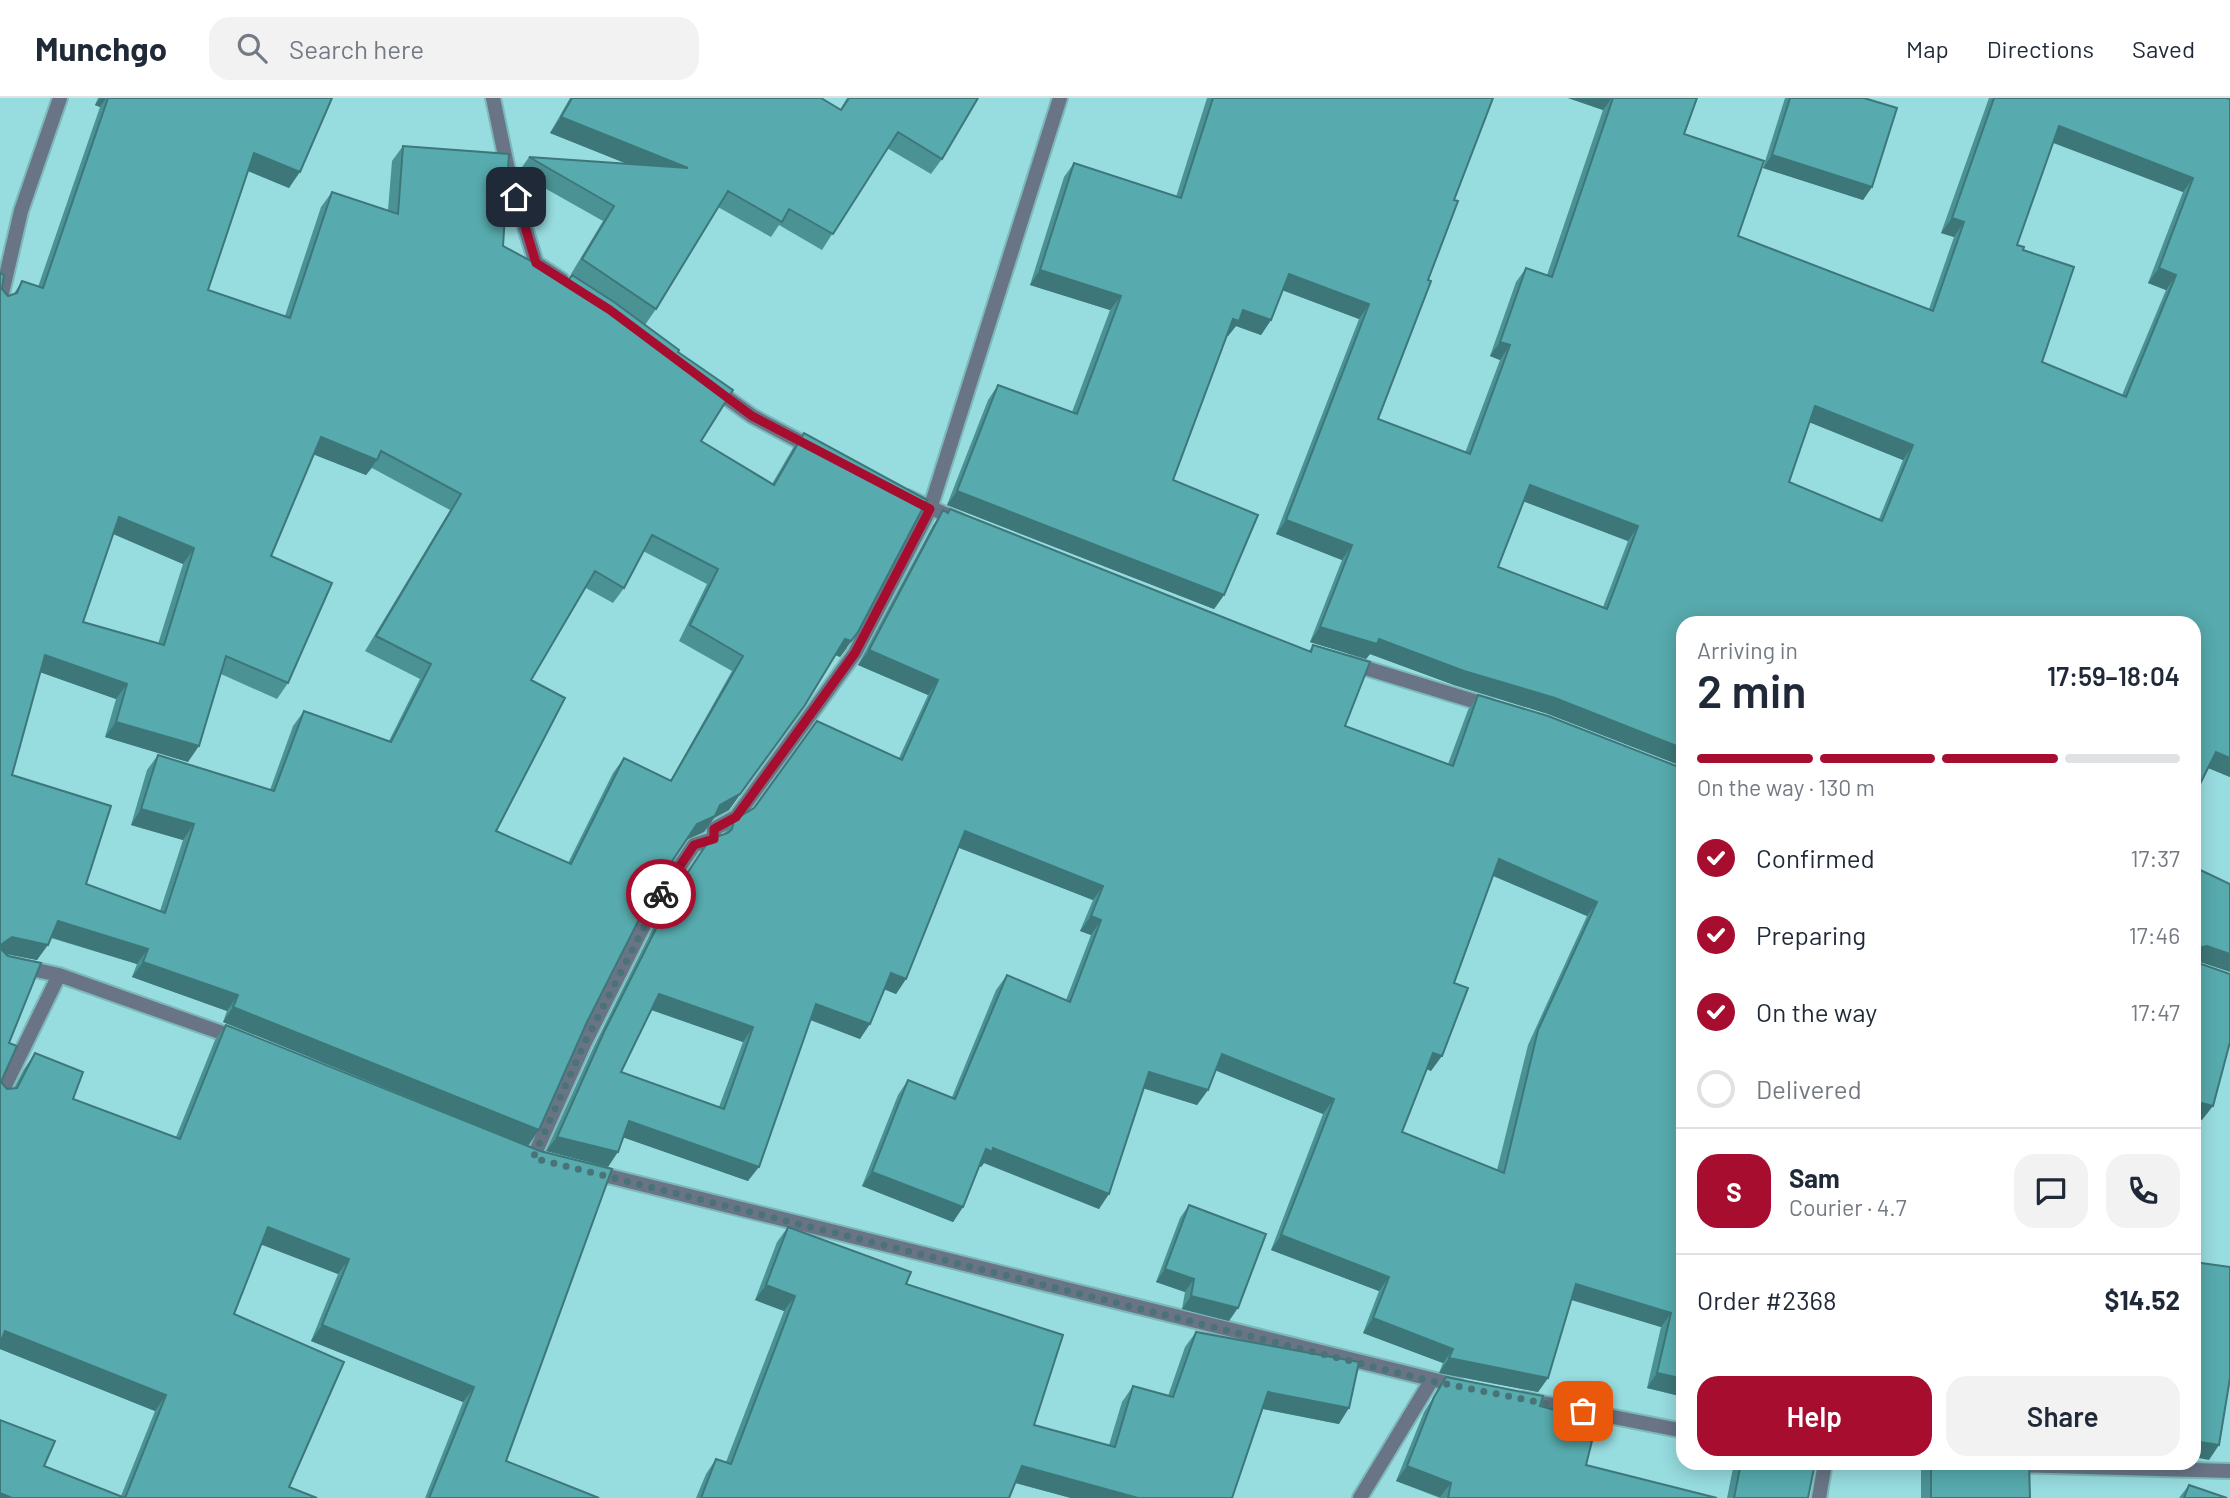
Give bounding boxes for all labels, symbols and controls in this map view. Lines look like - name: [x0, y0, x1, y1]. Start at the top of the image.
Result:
- search box: [209, 17, 699, 80]
- text: Munchgo: [35, 28, 167, 68]
- icon: search: [233, 29, 271, 67]
- text: Search here: [289, 33, 424, 64]
- text: Map: [1906, 34, 1949, 63]
- text: Directions: [1987, 34, 2094, 63]
- text: Saved: [2132, 34, 2195, 63]
- pin: [486, 167, 546, 227]
- icon: home: [497, 178, 535, 216]
- text: Arriving in: [1697, 636, 1798, 664]
- text: 17:59–18:04: [2047, 660, 2180, 691]
- text: 2 min: [1697, 662, 1806, 717]
- text: On the way · 130 m: [1697, 773, 1875, 801]
- icon: check: [1697, 839, 1735, 877]
- text: Confirmed: [1756, 842, 1875, 873]
- text: 17:37: [2131, 844, 2180, 872]
- courier: [626, 859, 696, 929]
- icon: bike: [642, 875, 680, 913]
- icon: check: [1697, 916, 1735, 954]
- text: Preparing: [1756, 919, 1866, 950]
- text: 17:46: [2129, 921, 2180, 949]
- icon: check: [1697, 993, 1735, 1031]
- text: On the way: [1756, 996, 1877, 1027]
- text: 17:47: [2130, 998, 2180, 1026]
- text: Delivered: [1756, 1073, 1862, 1104]
- button: chat: [2014, 1154, 2088, 1228]
- button: phone: [2106, 1154, 2180, 1228]
- text: Sam: [1789, 1162, 1840, 1193]
- text: S: [1726, 1176, 1742, 1207]
- text: Courier · 4.7: [1789, 1193, 1907, 1221]
- text: Order #2368: [1697, 1284, 1836, 1315]
- text: $14.52: [2105, 1284, 2180, 1315]
- button: Help: [1697, 1376, 1932, 1456]
- button: Share: [1946, 1376, 2180, 1456]
- pin: [1553, 1381, 1613, 1441]
- icon: bag: [1564, 1392, 1602, 1430]

